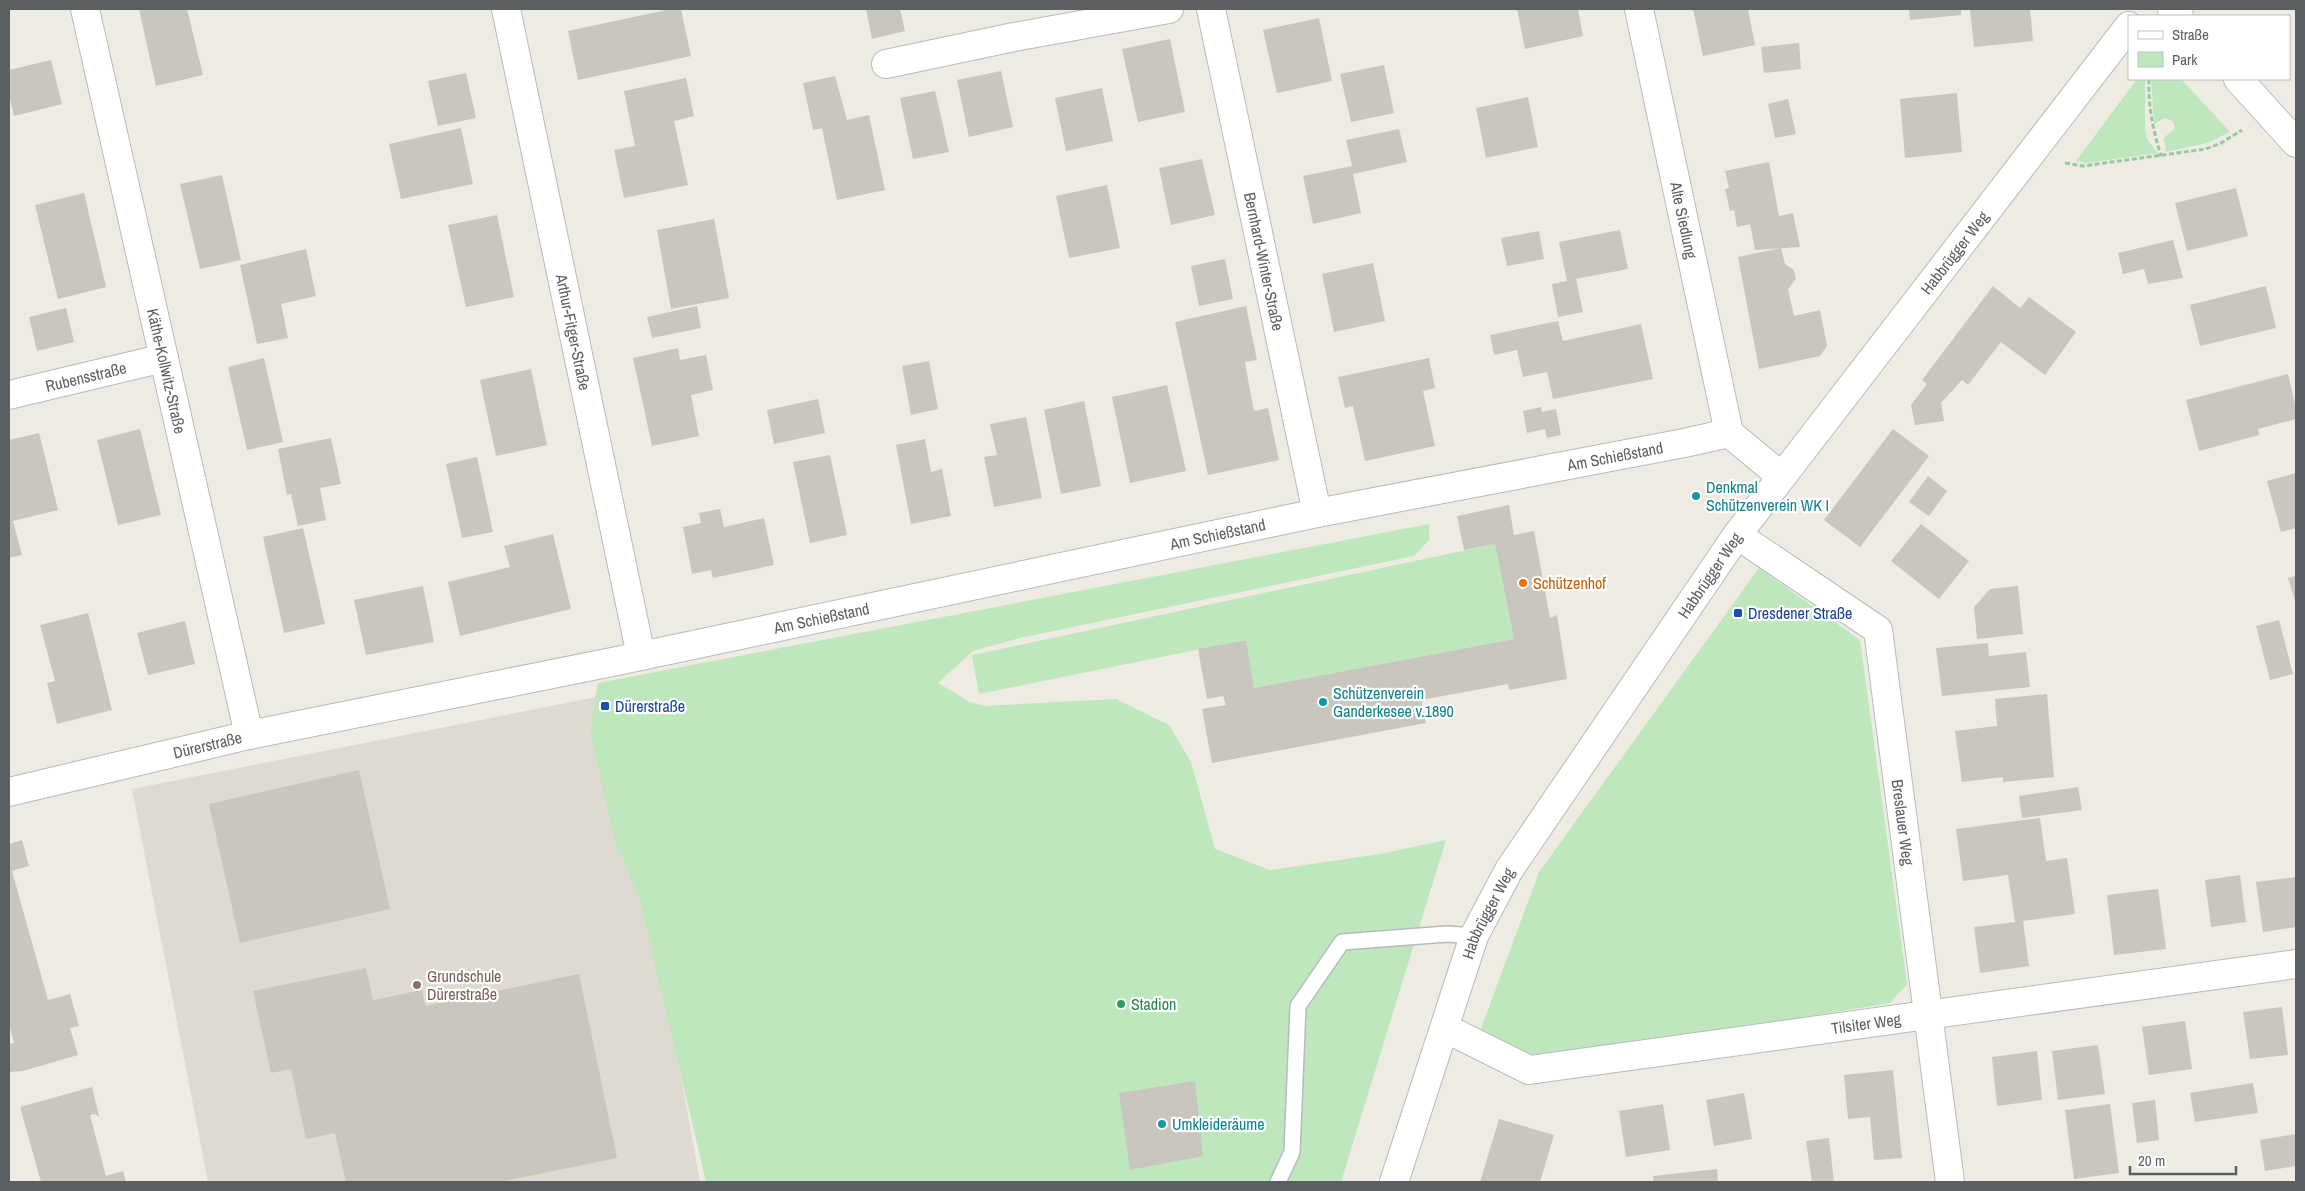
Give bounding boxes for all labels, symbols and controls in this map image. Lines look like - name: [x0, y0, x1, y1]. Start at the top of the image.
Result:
- legend: [2128, 15, 2290, 80]
- text: Straße: [2172, 24, 2209, 45]
- text: Park: [2172, 49, 2198, 70]
- street label: Alte Siedlung: [1665, 179, 1703, 261]
- street label: Bernhard-Winter-Straße: [1239, 190, 1289, 333]
- street label: Habbrügger Weg: [1915, 206, 1994, 299]
- street label: Arthur-Fitger-Straße: [550, 271, 596, 392]
- street label: Käthe-Kollwitz-Straße: [142, 306, 192, 436]
- street label: Rubensstraße: [43, 356, 128, 397]
- street label: Am Schießstand: [1564, 436, 1665, 476]
- place label: Denkmal Schützenverein WK I: [1706, 476, 1829, 516]
- marker: Denkmal Schützenverein WK I: [1690, 490, 1702, 502]
- street label: Am Schießstand: [1167, 513, 1267, 555]
- street label: Habbrügger Weg: [1672, 527, 1747, 623]
- place label: Schützenhof: [1533, 572, 1606, 594]
- marker: Schützenhof: [1517, 577, 1529, 589]
- street label: Am Schießstand: [771, 597, 871, 639]
- place label: Dresdener Straße: [1748, 602, 1852, 624]
- marker: Dresdener Straße: [1732, 607, 1744, 619]
- place label: Schützenverein Ganderkesee v.1890: [1333, 682, 1454, 722]
- place label: Dürerstraße: [615, 695, 685, 717]
- marker: Schützenverein Ganderkesee v.1890: [1317, 696, 1329, 708]
- marker: Dürerstraße: [599, 700, 611, 712]
- street label: Dürerstraße: [171, 726, 244, 764]
- street label: Breslauer Weg: [1887, 778, 1920, 867]
- street label: Habbrügger Weg: [1456, 863, 1520, 962]
- place label: Grundschule Dürerstraße: [427, 965, 501, 1005]
- marker: Grundschule Dürerstraße: [411, 979, 423, 991]
- place label: Stadion: [1131, 993, 1176, 1015]
- marker: Stadion: [1115, 998, 1127, 1010]
- street label: Tilsiter Weg: [1830, 1008, 1903, 1039]
- place label: Umkleideräume: [1172, 1113, 1265, 1135]
- marker: Umkleideräume: [1156, 1118, 1168, 1130]
- scale bar: [2130, 1144, 2236, 1176]
- text: 20 m: [2138, 1150, 2165, 1171]

